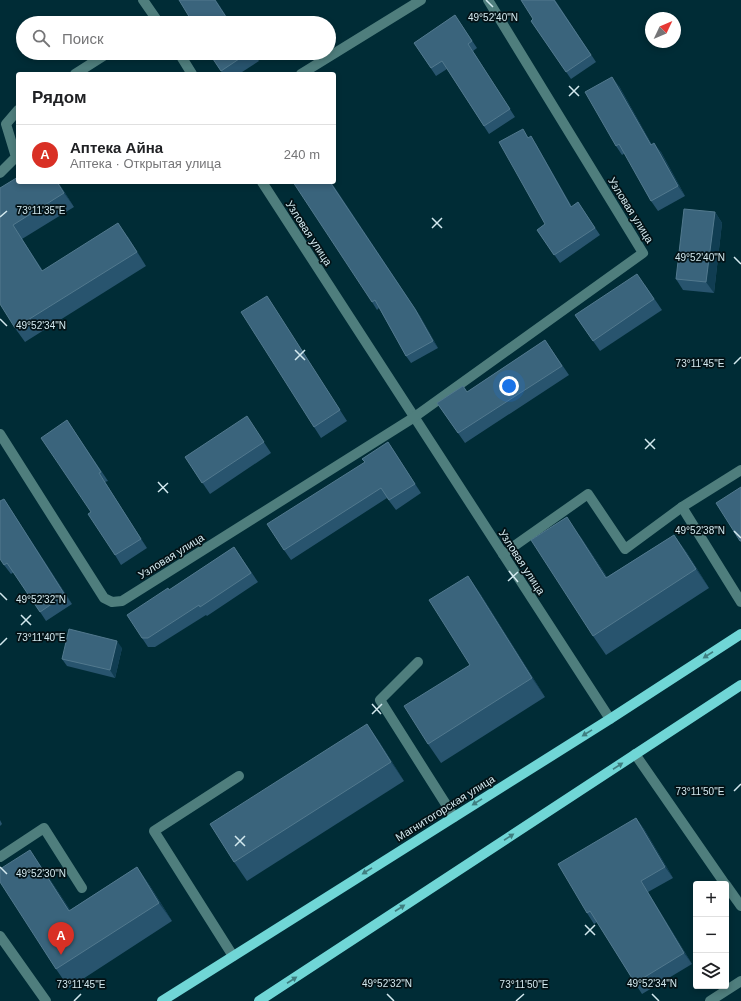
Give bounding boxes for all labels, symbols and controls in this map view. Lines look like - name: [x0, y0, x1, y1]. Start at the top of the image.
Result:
- text: 49°52'40"N: [468, 12, 518, 23]
- north arrow: [645, 12, 681, 48]
- search box: [16, 16, 336, 60]
- icon: search: [30, 27, 52, 49]
- text: Поиск: [62, 30, 104, 47]
- text: Рядом: [32, 88, 87, 107]
- text: Аптека Айна: [70, 139, 163, 156]
- text: A: [40, 147, 50, 162]
- text: 240 m: [284, 147, 320, 162]
- text: Аптека · Открытая улица: [70, 156, 221, 171]
- street label: Узловая улица: [606, 175, 656, 246]
- street label: Узловая улица: [284, 198, 335, 268]
- text: 73°11'35"E: [17, 205, 66, 216]
- text: 49°52'40"N: [675, 252, 725, 263]
- text: 49°52'34"N: [16, 320, 66, 331]
- text: 73°11'45"E: [676, 358, 725, 369]
- your location: [499, 376, 519, 396]
- text: 49°52'38"N: [675, 525, 725, 536]
- street label: Узловая улица: [497, 527, 548, 597]
- street label: Узловая улица: [136, 531, 207, 581]
- text: 49°52'32"N: [16, 594, 66, 605]
- text: 73°11'40"E: [17, 632, 66, 643]
- one-way arrow: [703, 651, 713, 659]
- one-way arrow: [581, 730, 593, 737]
- one-way arrow: [613, 762, 623, 770]
- street label: Магнитогорская улица: [393, 772, 498, 843]
- text: 73°11'50"E: [676, 786, 725, 797]
- one-way arrow: [472, 798, 482, 806]
- one-way arrow: [504, 833, 514, 841]
- one-way arrow: [362, 867, 372, 875]
- text: 49°52'30"N: [16, 868, 66, 879]
- map controls: [693, 881, 729, 989]
- button: +: [693, 881, 729, 917]
- one-way arrow: [394, 905, 406, 912]
- button: −: [693, 917, 729, 953]
- pin: A: [48, 922, 74, 955]
- button: layers: [693, 953, 729, 989]
- one-way arrow: [286, 976, 297, 983]
- text: 49°52'32"N: [362, 978, 412, 989]
- text: 49°52'34"N: [627, 978, 677, 989]
- text: 73°11'45"E: [57, 979, 106, 990]
- text: 73°11'50"E: [500, 979, 549, 990]

